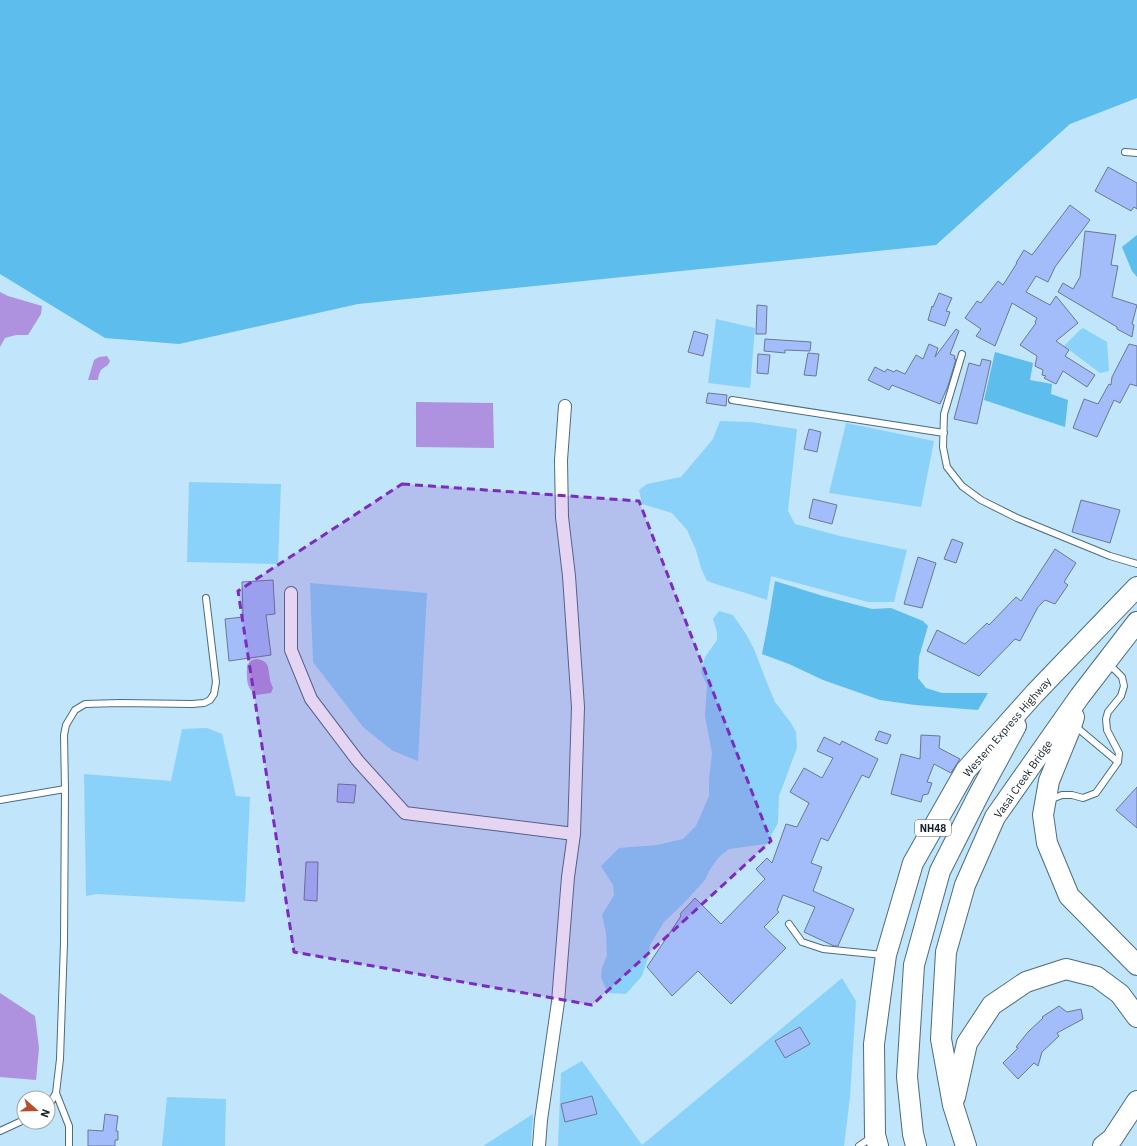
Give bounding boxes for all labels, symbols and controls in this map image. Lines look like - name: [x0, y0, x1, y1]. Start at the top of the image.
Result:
- street label: Western Express Highway: [960, 674, 1054, 780]
- street label: Vasai Creek Bridge: [991, 737, 1055, 821]
- road number: NH48: [915, 820, 951, 836]
- north arrow: [16, 1090, 56, 1130]
- text: N: [37, 1107, 53, 1120]

